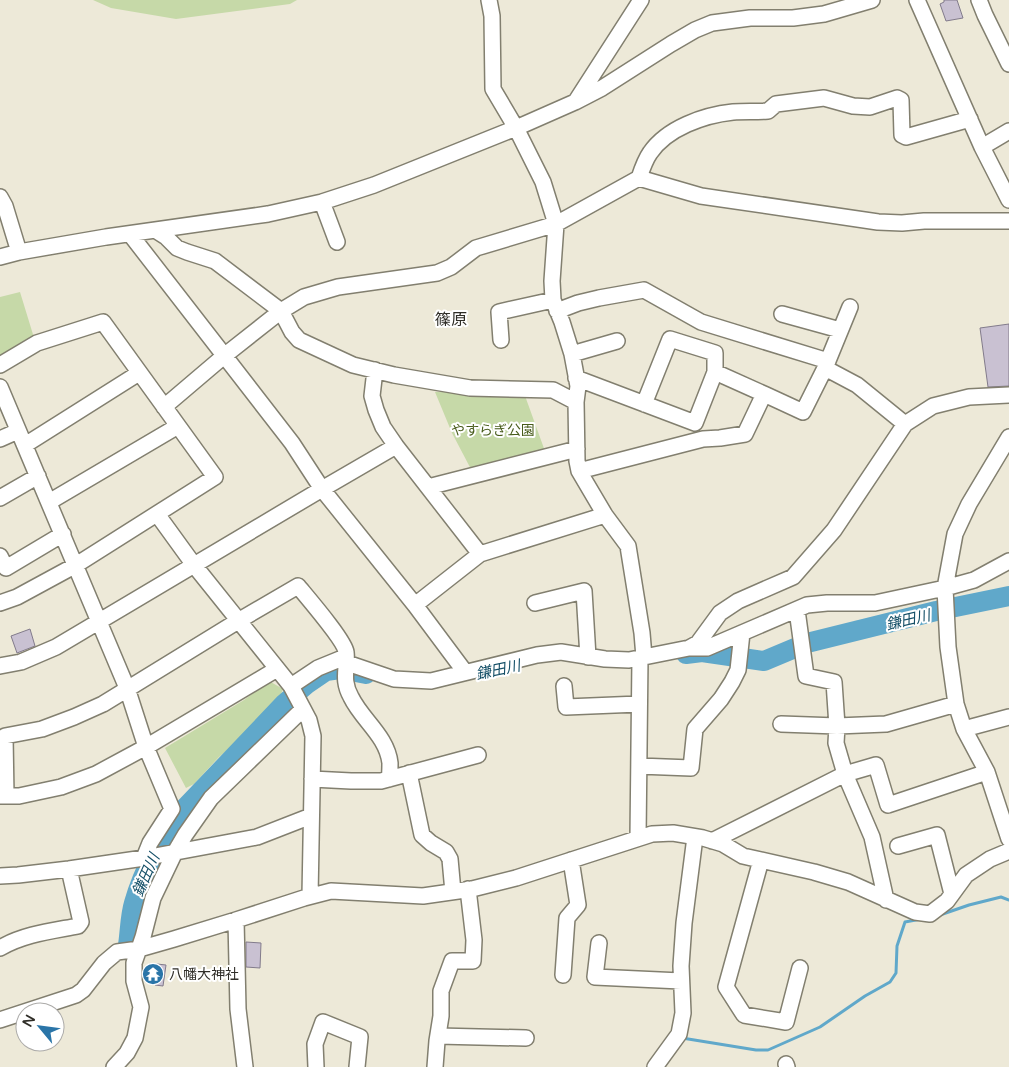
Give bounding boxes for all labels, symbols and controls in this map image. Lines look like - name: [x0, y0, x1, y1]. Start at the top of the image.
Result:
- district label: 篠原: [435, 310, 467, 330]
- park label: やすらぎ公園: [451, 422, 535, 439]
- water label: 鎌田川: [884, 606, 934, 634]
- water label: 鎌田川: [474, 656, 524, 683]
- water label: 鎌田川: [129, 849, 164, 899]
- temple icon: 八幡大神社: [141, 962, 165, 986]
- place label: 八幡大神社: [169, 966, 239, 983]
- north arrow: [15, 1002, 65, 1052]
- text: N: [19, 1012, 39, 1030]

